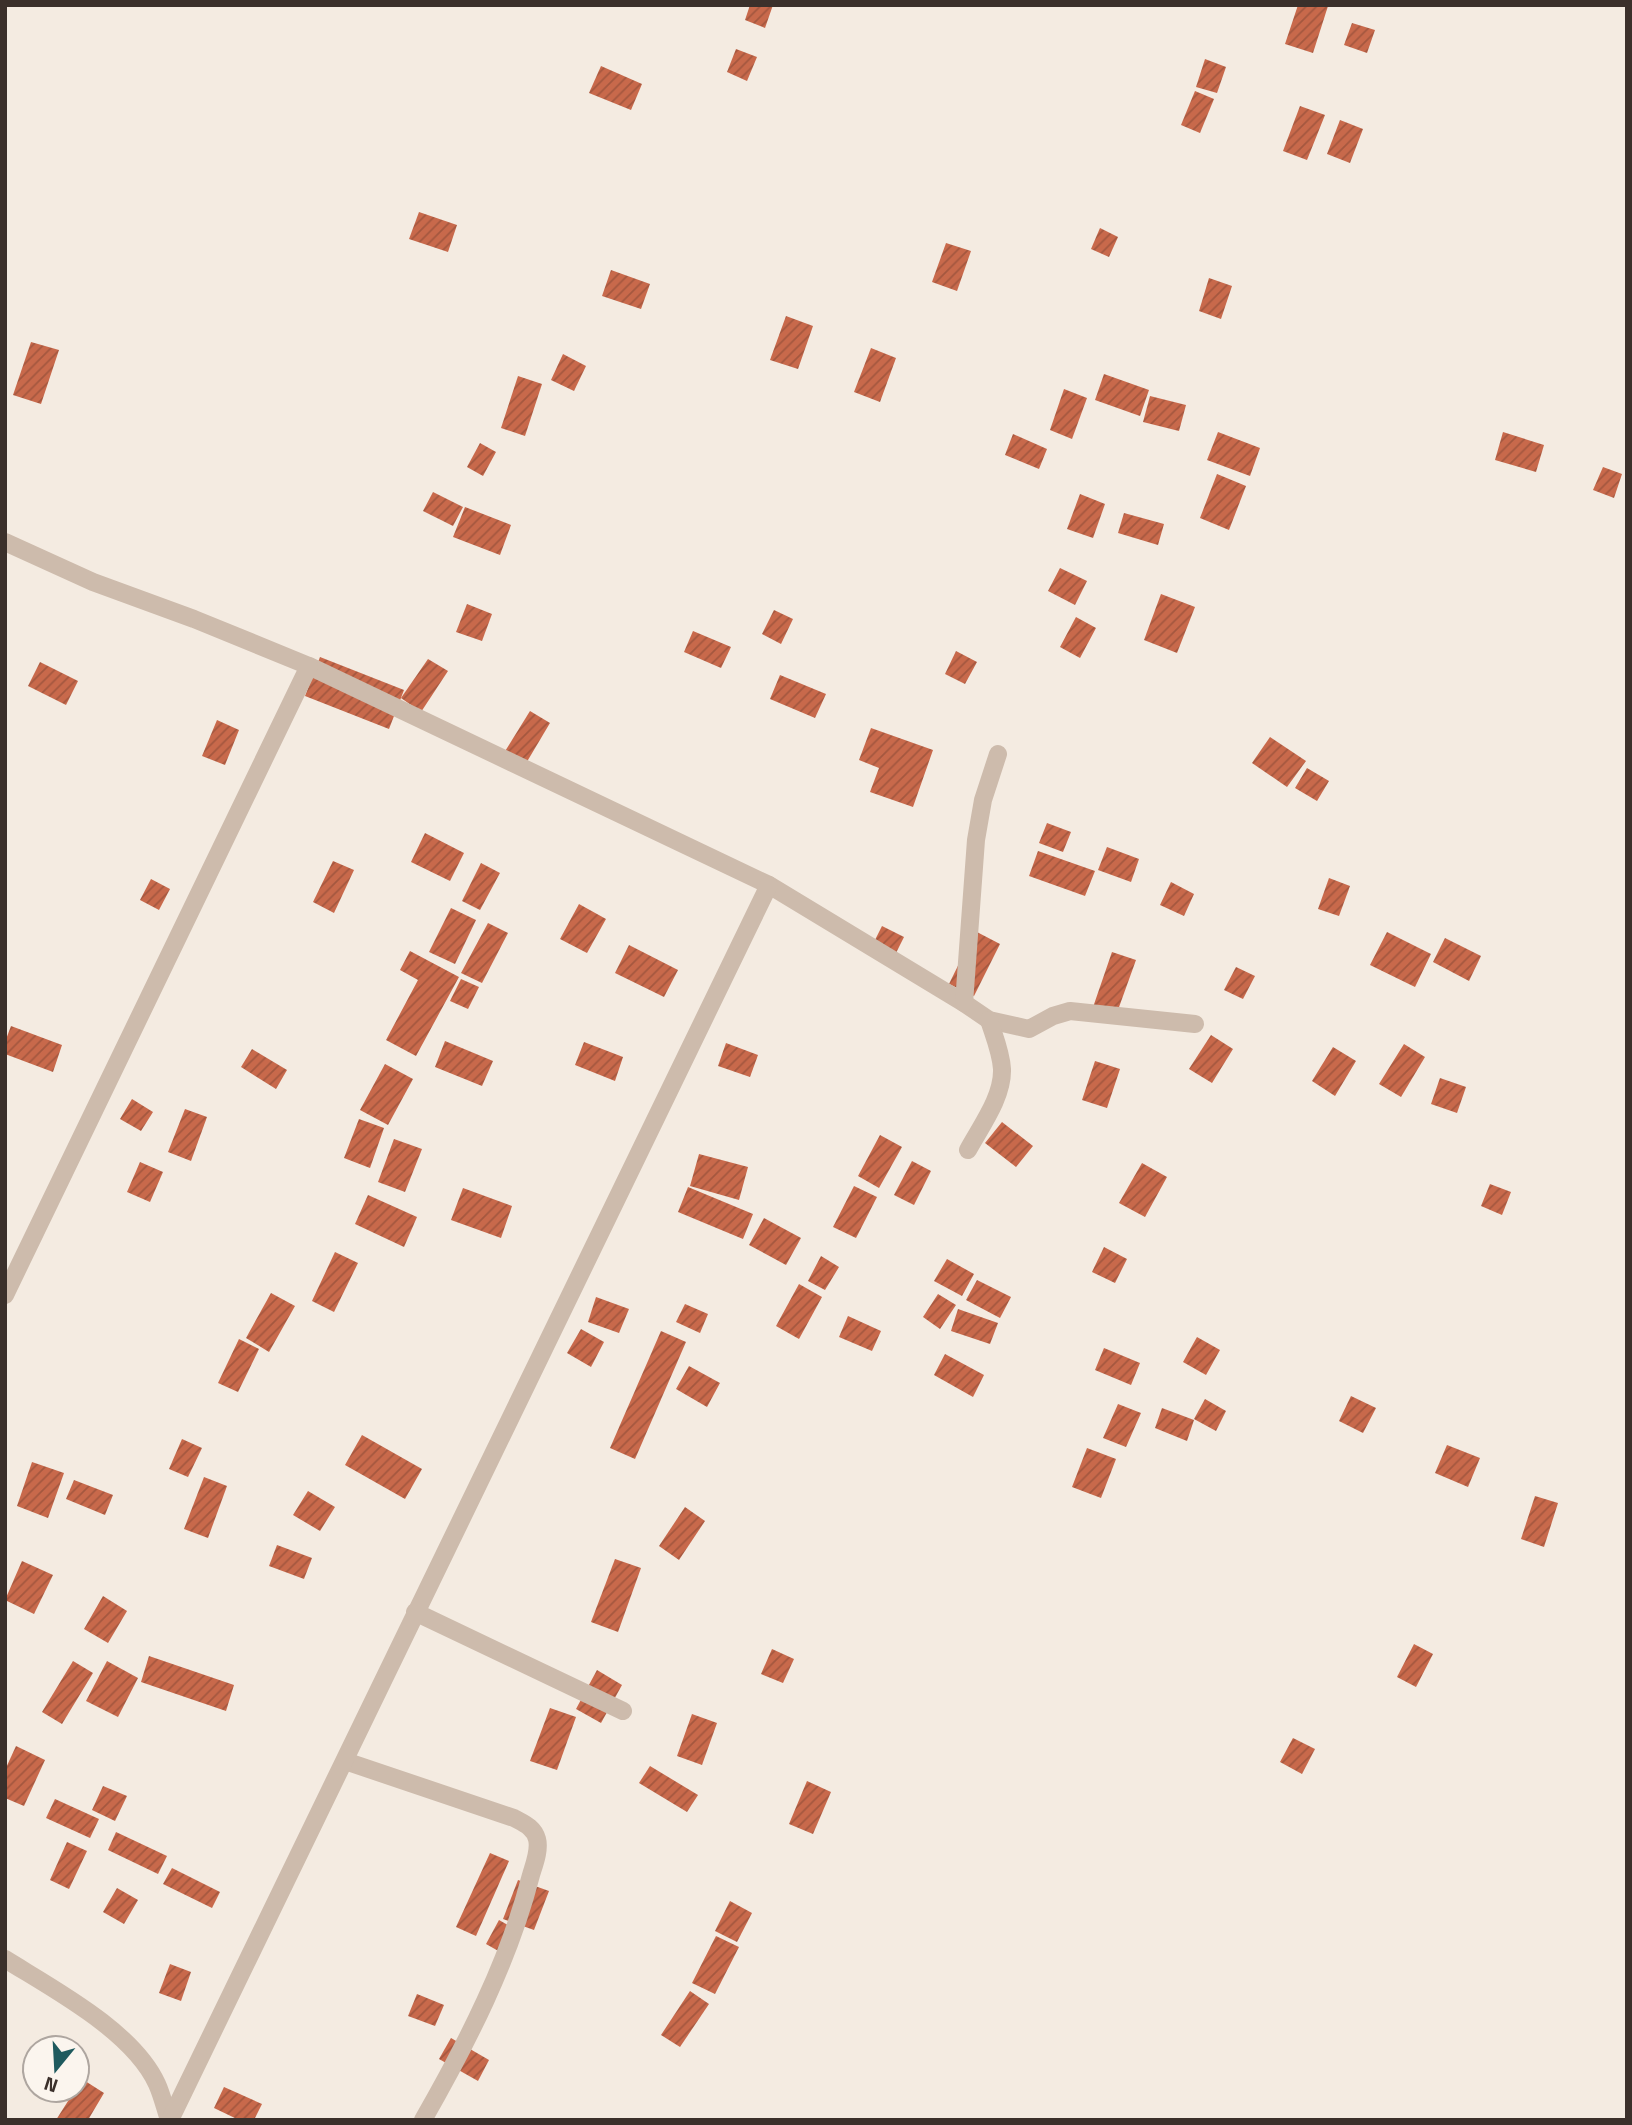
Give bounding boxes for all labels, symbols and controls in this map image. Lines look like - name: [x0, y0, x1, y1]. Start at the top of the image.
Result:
- north arrow: [21, 2034, 91, 2104]
- text: N: [40, 2070, 61, 2101]

